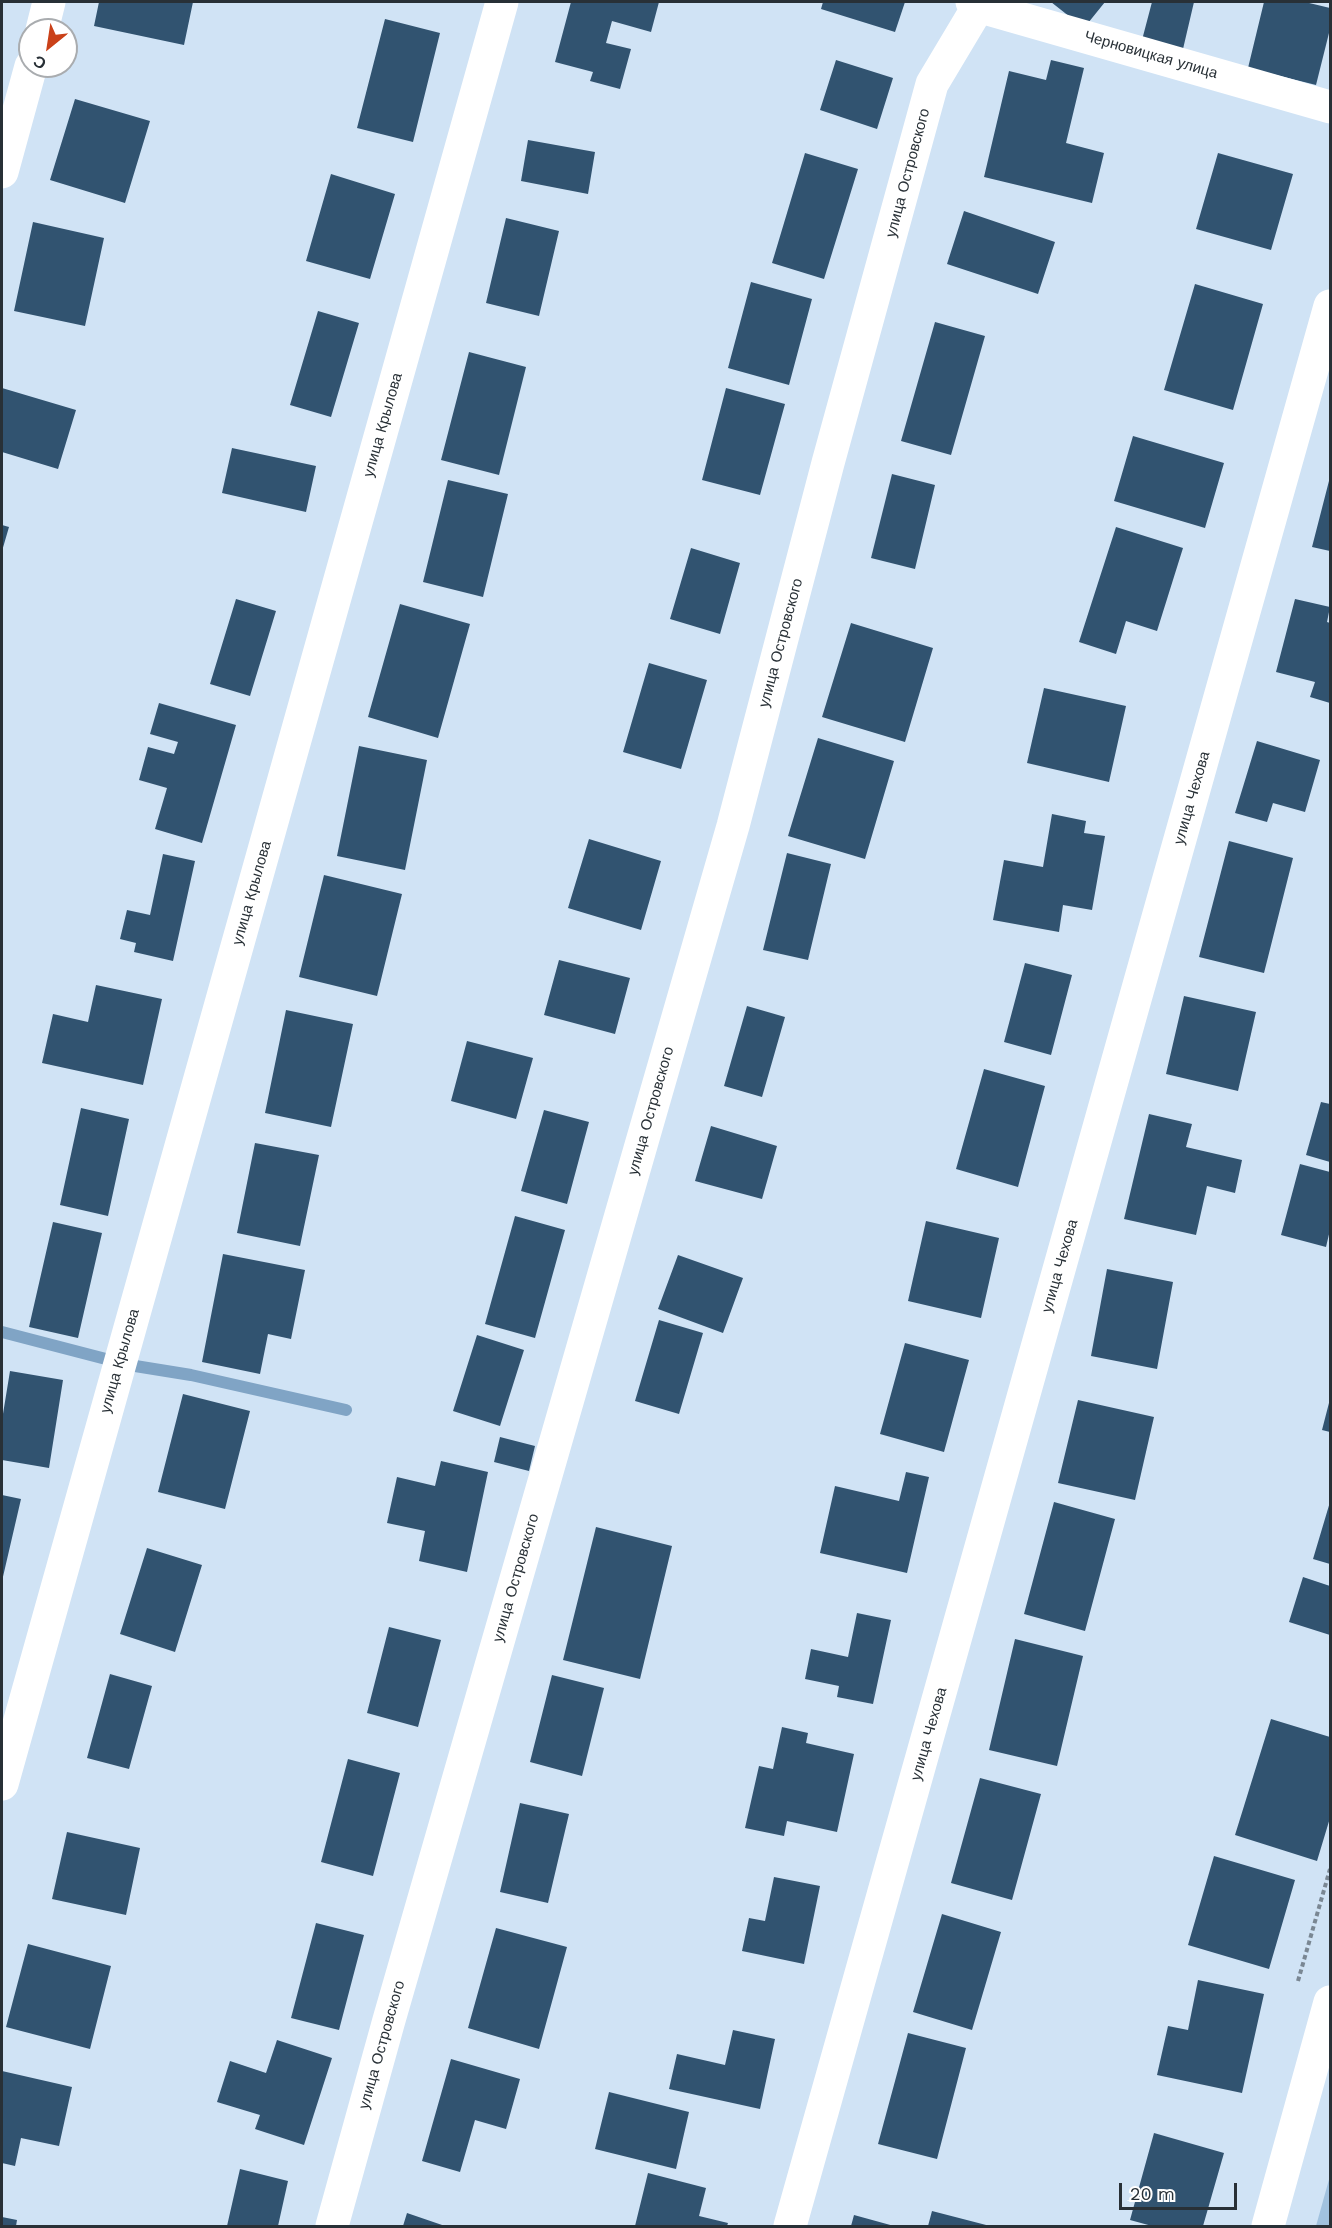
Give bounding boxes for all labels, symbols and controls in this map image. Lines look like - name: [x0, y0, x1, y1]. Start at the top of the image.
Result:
- north arrow: [18, 18, 78, 78]
- street label: Черновицкая улица: [1082, 27, 1220, 83]
- text: С: [30, 51, 50, 73]
- street label: улица Островского: [882, 106, 934, 240]
- street label: улица Крылова: [360, 371, 406, 479]
- street label: улица Островского: [755, 576, 807, 710]
- street label: улица Чехова: [1170, 749, 1214, 847]
- street label: улица Крылова: [229, 839, 275, 947]
- street label: улица Островского: [624, 1045, 678, 1177]
- street label: улица Чехова: [1038, 1217, 1082, 1315]
- street label: улица Крылова: [97, 1307, 143, 1415]
- street label: улица Островского: [489, 1512, 543, 1644]
- street label: улица Чехова: [907, 1685, 951, 1783]
- street label: улица Островского: [355, 1979, 409, 2111]
- scale bar: [1122, 2171, 1240, 2209]
- text: 20 m: [1130, 2183, 1175, 2204]

